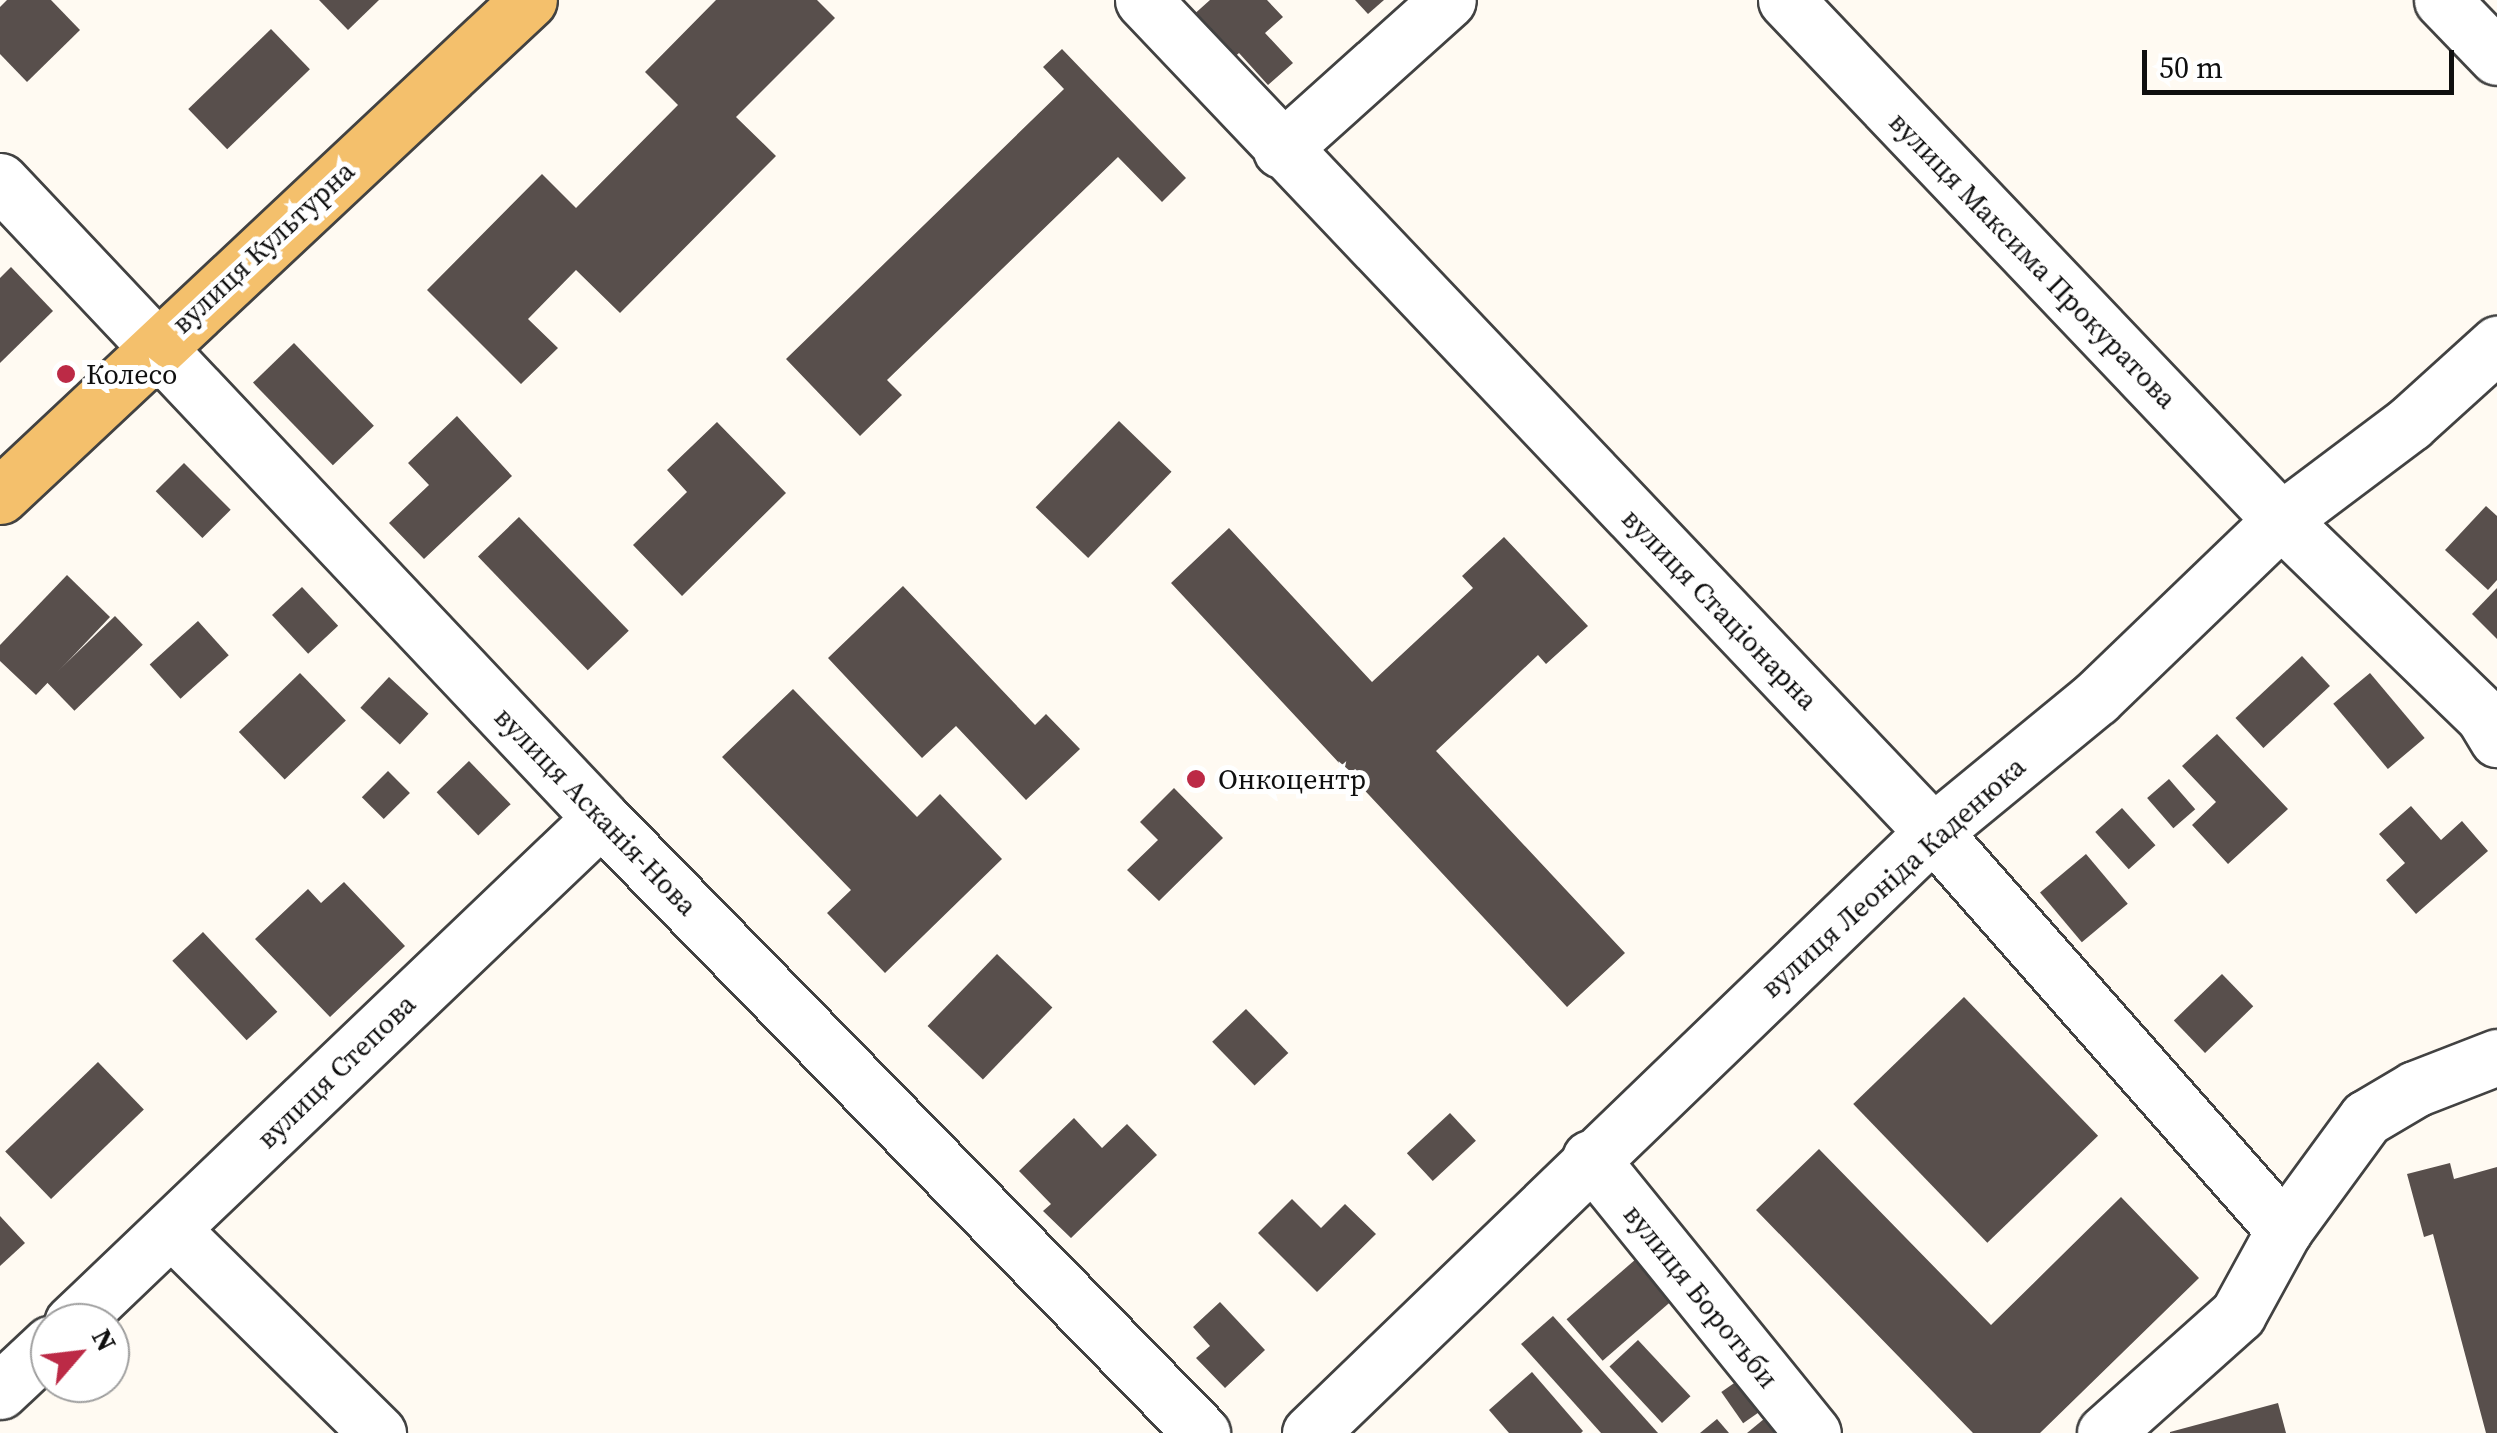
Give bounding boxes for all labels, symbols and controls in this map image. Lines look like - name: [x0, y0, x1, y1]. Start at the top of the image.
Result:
- scale bar: [2147, 30, 2460, 92]
- text: 50 m: [2159, 47, 2223, 88]
- street label: вулиця Максима Прокуратова: [1882, 105, 2184, 415]
- street label: вулиця Культурна: [165, 154, 361, 340]
- place label: Колесо: [86, 357, 177, 391]
- marker: Колесо: [55, 363, 77, 385]
- street label: вулиця Стаціонарна: [1615, 501, 1825, 717]
- street label: вулиця Асканія-Нова: [488, 700, 704, 922]
- street label: вулиця Леоніда Каденюка: [1754, 749, 2032, 1005]
- place label: Онкоцентр: [1218, 762, 1366, 796]
- marker: Онкоцентр: [1183, 766, 1209, 792]
- street label: вулиця Степова: [250, 987, 422, 1155]
- street label: вулиця Боротьби: [1617, 1197, 1785, 1395]
- north arrow: [30, 1303, 130, 1403]
- text: N: [83, 1322, 126, 1358]

